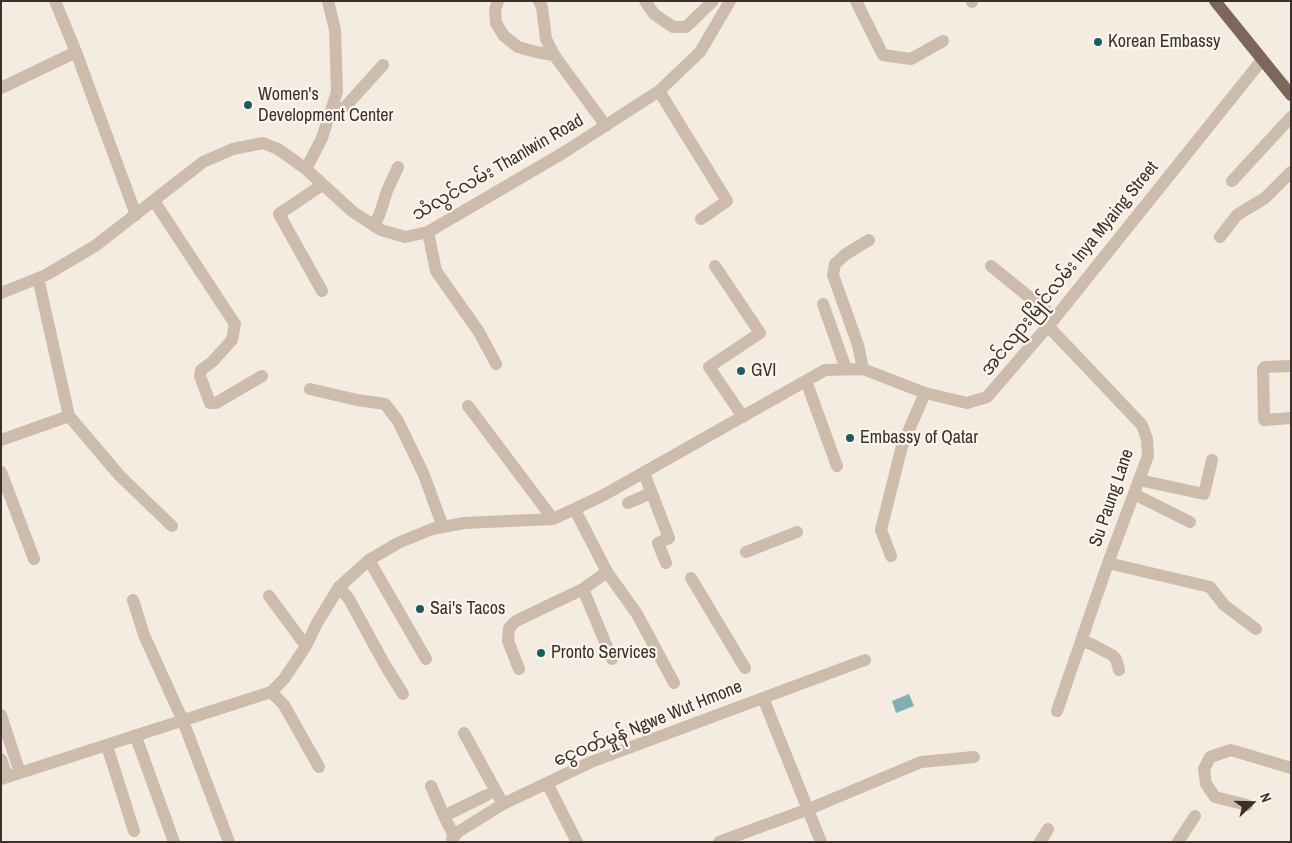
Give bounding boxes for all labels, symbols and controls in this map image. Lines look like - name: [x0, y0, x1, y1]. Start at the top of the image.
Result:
- place label: Korean Embassy: [1108, 31, 1220, 53]
- marker: Korean Embassy: [1092, 36, 1104, 48]
- place label: Women's Development Center: [258, 84, 393, 126]
- marker: Women's Development Center: [242, 99, 254, 111]
- street label: သံလွင်လမ်း Thanlwin Road: [408, 110, 588, 226]
- street label: အင်လျားမြိုင်လမ်း Inya Myaing Street: [977, 157, 1163, 381]
- place label: GVI: [751, 360, 776, 382]
- marker: GVI: [735, 365, 747, 377]
- place label: Embassy of Qatar: [860, 427, 978, 449]
- marker: Embassy of Qatar: [844, 432, 856, 444]
- street label: Su Paung Lane: [1085, 446, 1139, 550]
- place label: Sai's Tacos: [430, 598, 505, 620]
- marker: Sai's Tacos: [414, 603, 426, 615]
- place label: Pronto Services: [551, 642, 656, 664]
- marker: Pronto Services: [535, 647, 547, 659]
- street label: ငွေဝတ်မှုန် Ngwe Wut Hmone: [551, 676, 745, 772]
- north arrow: [1227, 778, 1277, 828]
- text: N: [1256, 791, 1276, 805]

